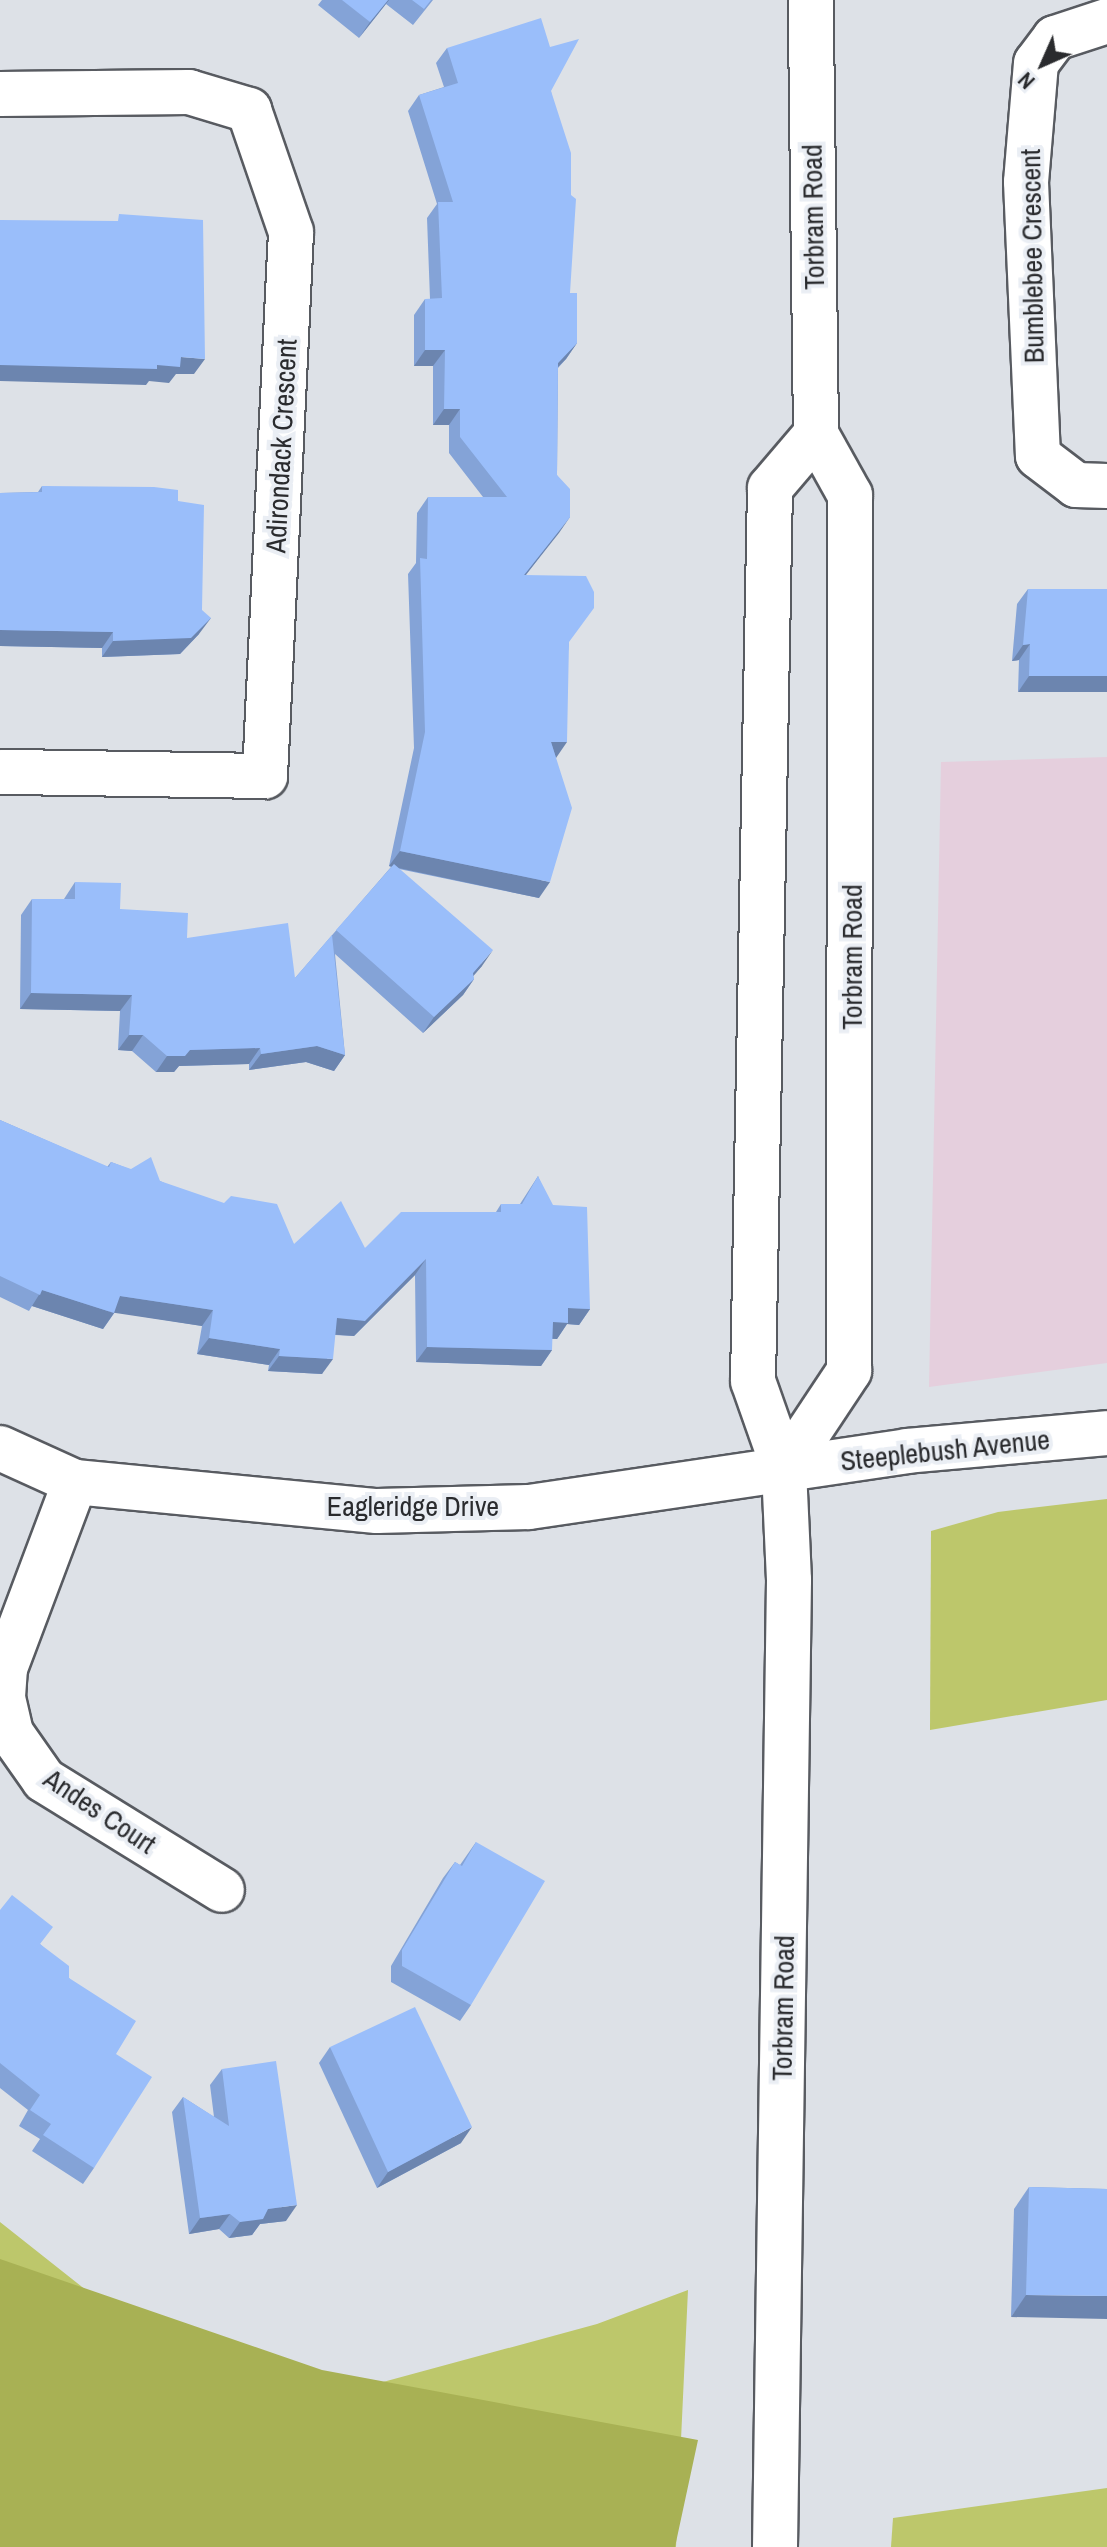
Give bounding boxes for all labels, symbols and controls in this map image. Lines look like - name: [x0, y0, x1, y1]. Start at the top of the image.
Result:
- north arrow: [1003, 24, 1083, 104]
- text: N: [1011, 66, 1041, 96]
- street label: Torbram Road: [795, 144, 831, 290]
- street label: Bumblebee Crescent: [1013, 149, 1051, 363]
- street label: Adirondack Crescent: [259, 338, 303, 554]
- street label: Torbram Road: [835, 884, 869, 1030]
- street label: Steeplebush Avenue: [838, 1422, 1052, 1478]
- street label: Eagleridge Drive: [327, 1489, 499, 1523]
- street label: Andes Court: [38, 1761, 162, 1861]
- street label: Torbram Road: [765, 1935, 801, 2081]

